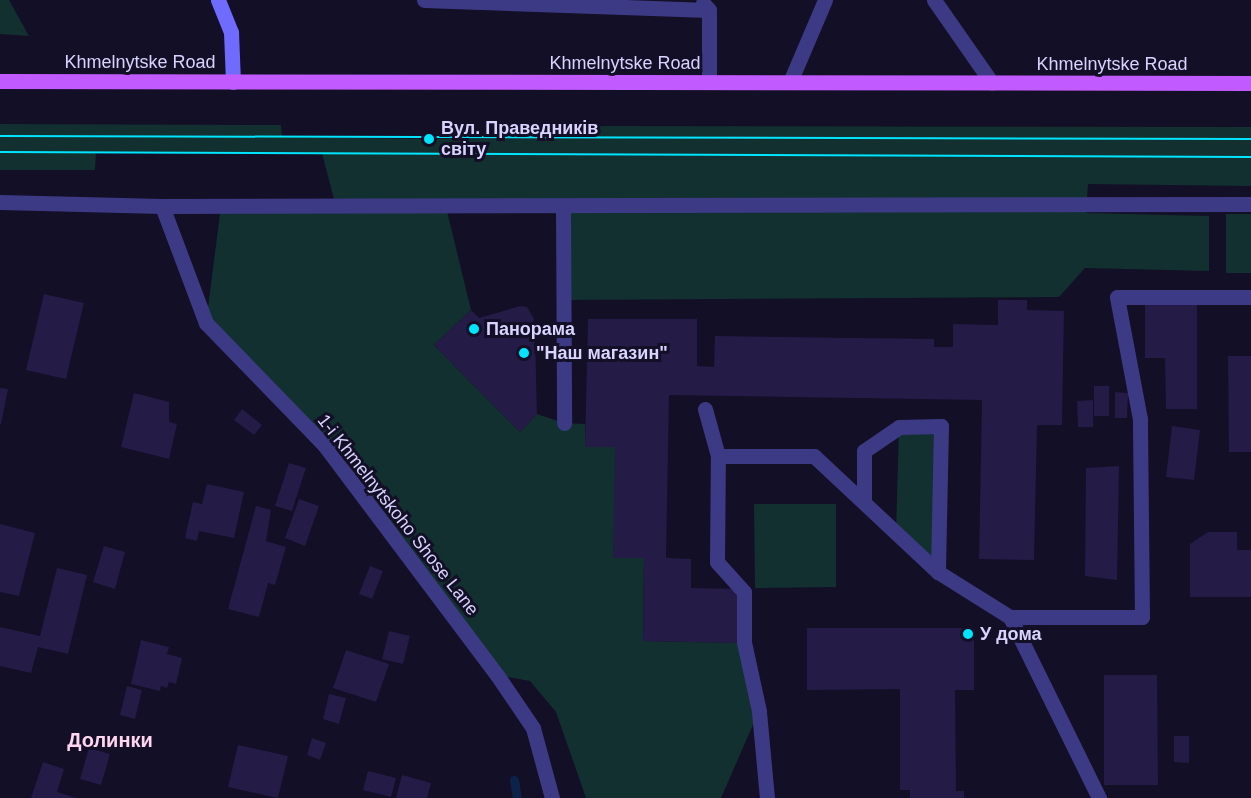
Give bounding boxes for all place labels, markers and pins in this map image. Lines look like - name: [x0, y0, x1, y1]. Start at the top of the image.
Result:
- place label: Вул. Праведників світу: [441, 118, 598, 160]
- marker: Вул. Праведників світу: [422, 132, 436, 146]
- place label: Панорама: [486, 318, 575, 340]
- marker: Панорама: [467, 322, 481, 336]
- place label: "Наш магазин": [536, 342, 668, 364]
- marker: "Наш магазин": [517, 346, 531, 360]
- place label: У дома: [980, 623, 1041, 645]
- marker: У дома: [961, 627, 975, 641]

